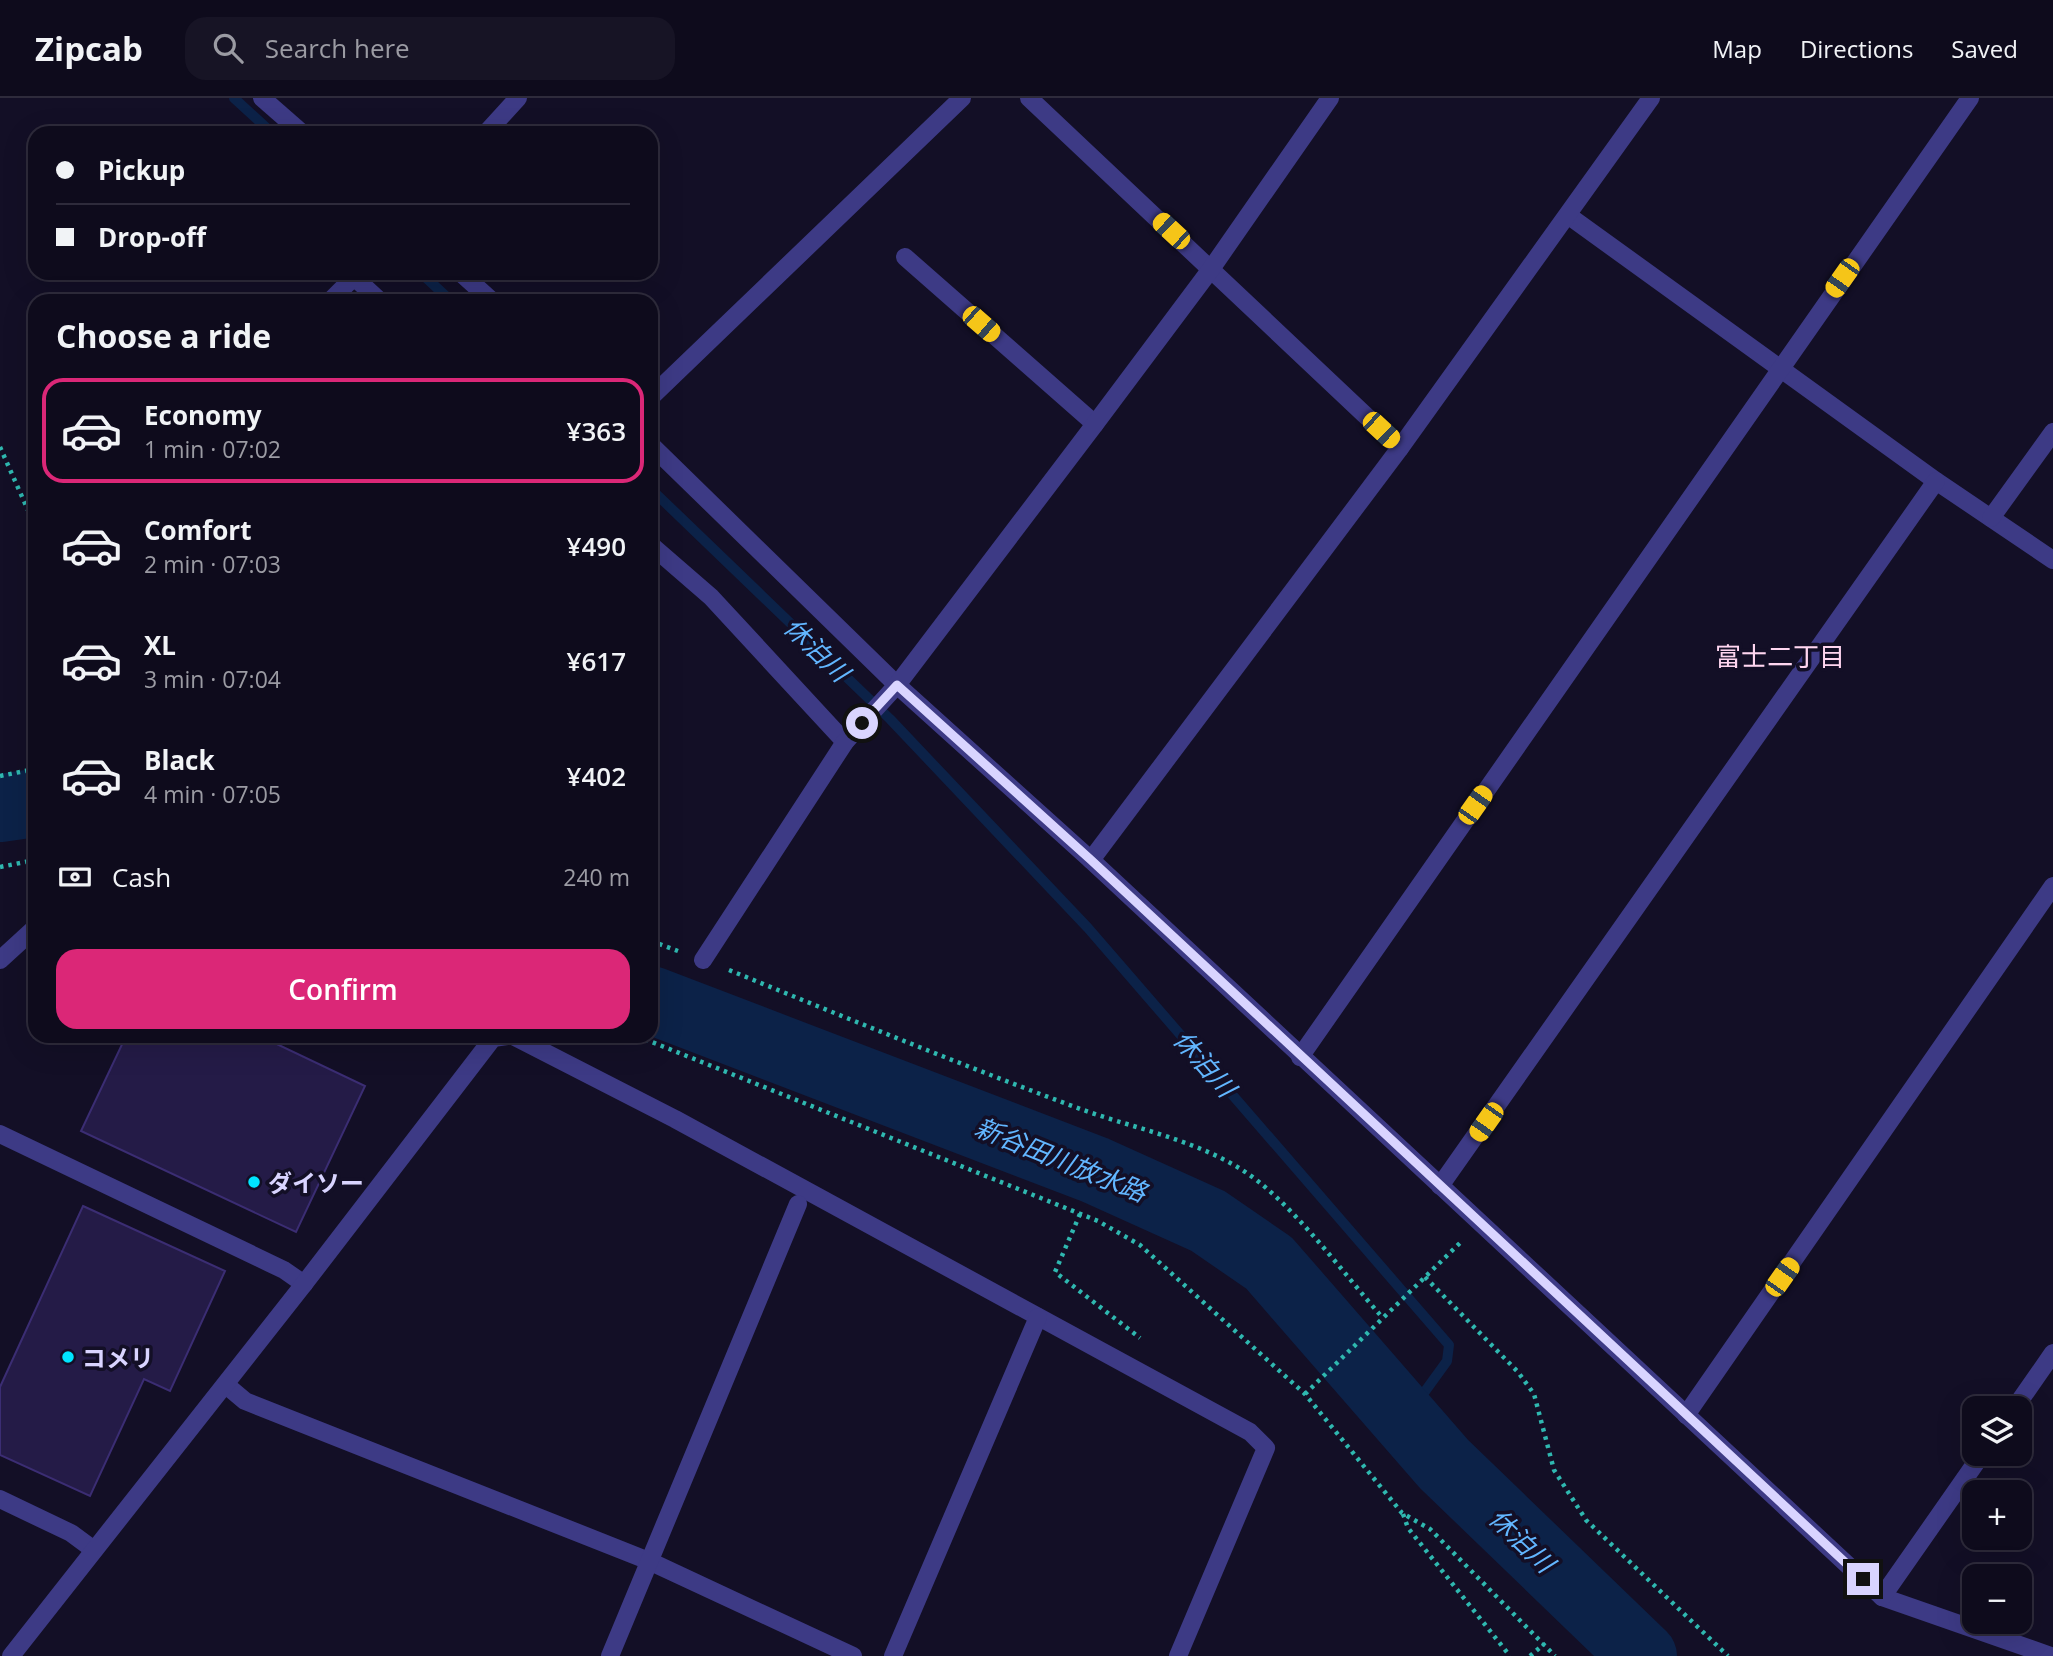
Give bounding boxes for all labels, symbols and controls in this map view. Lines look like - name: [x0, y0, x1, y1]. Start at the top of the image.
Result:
- search box: [185, 17, 675, 80]
- text: Zipcab: [35, 26, 143, 71]
- icon: search: [209, 29, 247, 67]
- text: Search here: [265, 30, 410, 66]
- text: Map: [1712, 32, 1762, 65]
- text: Directions: [1800, 32, 1913, 65]
- text: Saved: [1951, 32, 2018, 65]
- text: Pickup: [98, 152, 185, 188]
- car: [1149, 209, 1194, 253]
- text: Drop-off: [98, 219, 206, 255]
- car: [1822, 255, 1863, 301]
- car: [959, 302, 1004, 346]
- text: Choose a ride: [56, 314, 271, 357]
- text: Economy: [144, 397, 262, 433]
- icon: car: [60, 399, 123, 462]
- car: [1359, 408, 1404, 452]
- text: ¥363: [567, 413, 626, 449]
- text: 1 min · 07:02: [144, 433, 281, 465]
- text: Comfort: [144, 512, 251, 548]
- icon: car: [60, 514, 123, 577]
- text: ¥490: [567, 528, 626, 564]
- text: 2 min · 07:03: [144, 548, 281, 580]
- water label: 休泊川: [776, 609, 860, 691]
- text: XL: [144, 627, 176, 663]
- icon: car: [60, 629, 123, 692]
- district label: 富士二丁目: [1715, 638, 1845, 674]
- text: ¥617: [567, 643, 626, 679]
- text: 3 min · 07:04: [144, 663, 281, 695]
- route start: [846, 707, 878, 739]
- text: Black: [144, 742, 215, 778]
- icon: car: [60, 744, 123, 807]
- text: ¥402: [567, 758, 626, 794]
- text: 4 min · 07:05: [144, 778, 281, 810]
- car: [1455, 782, 1496, 828]
- icon: cash: [56, 858, 94, 896]
- text: Cash: [112, 859, 171, 895]
- text: 240 m: [563, 861, 630, 893]
- button: Confirm: [56, 949, 630, 1029]
- water label: 休泊川: [1166, 1022, 1246, 1107]
- car: [1466, 1099, 1507, 1145]
- water label: 新谷田川放水路: [970, 1108, 1154, 1211]
- place label: ダイソー: [268, 1166, 364, 1199]
- marker: ダイソー: [246, 1174, 262, 1190]
- car: [1762, 1254, 1803, 1300]
- place label: コメリ: [82, 1341, 154, 1374]
- marker: コメリ: [60, 1349, 76, 1365]
- map controls: [1962, 1396, 2032, 1634]
- button: layers: [1962, 1396, 2032, 1466]
- button: +: [1962, 1480, 2032, 1550]
- water label: 休泊川: [1481, 1500, 1565, 1582]
- route end: [1847, 1563, 1879, 1595]
- button: −: [1962, 1564, 2032, 1634]

